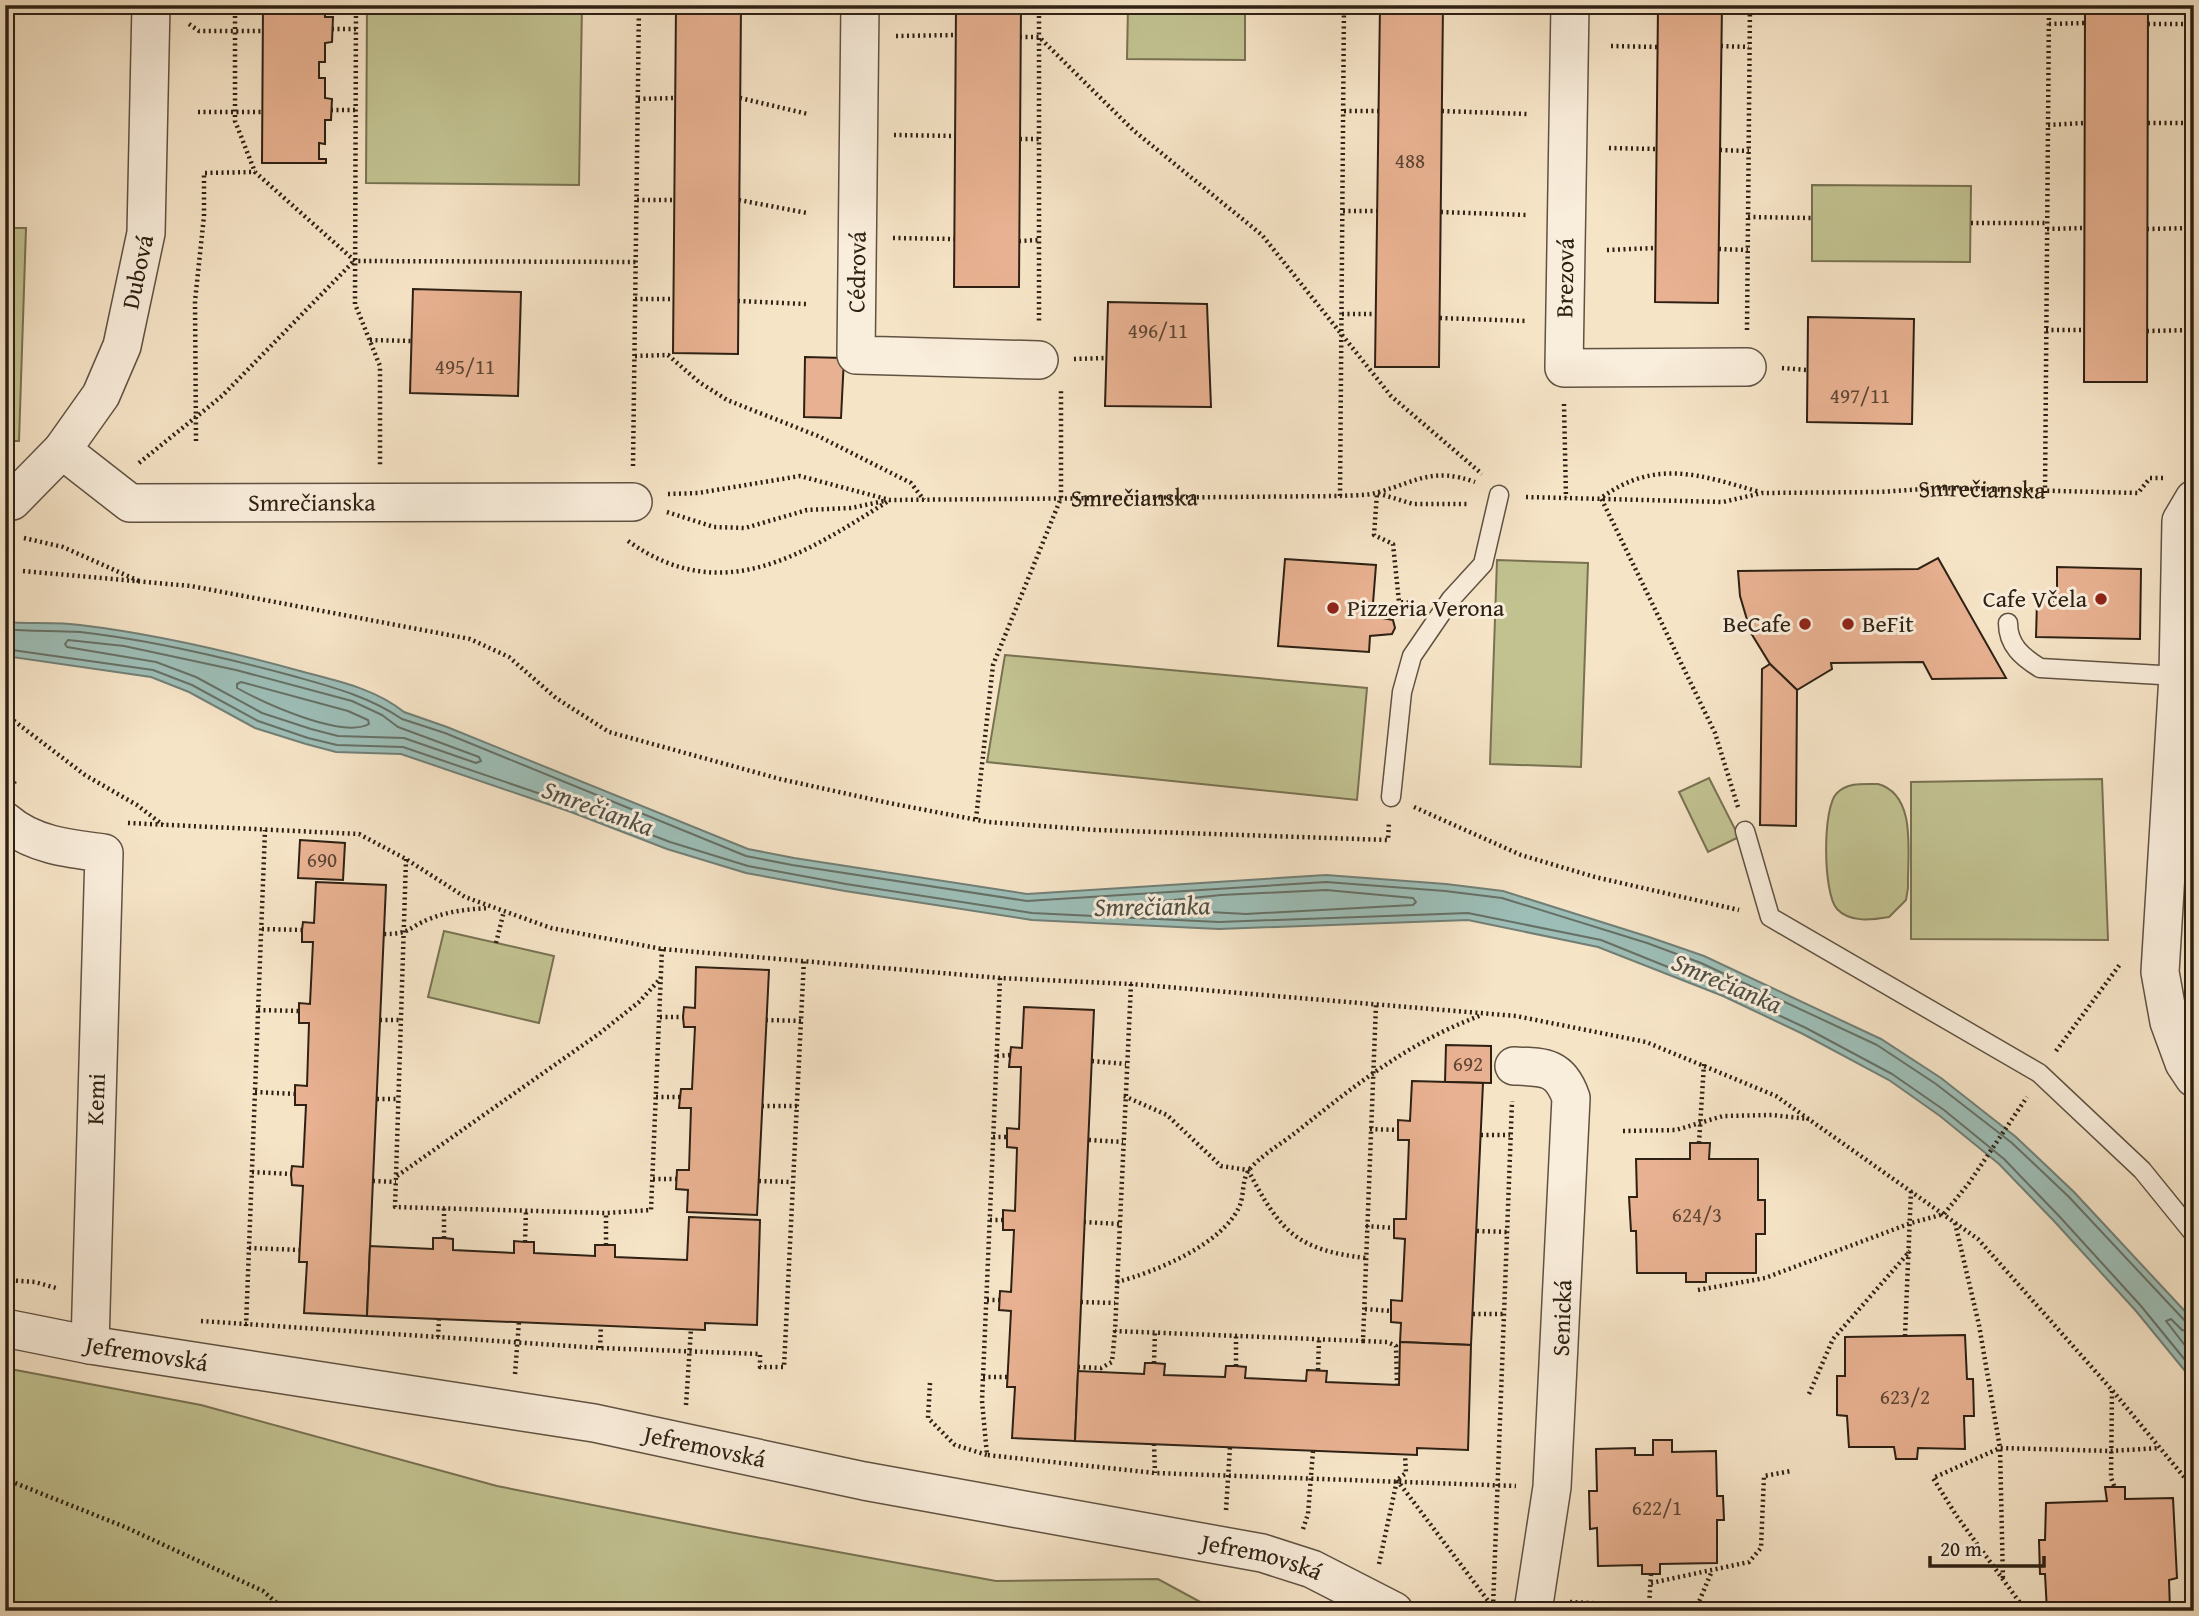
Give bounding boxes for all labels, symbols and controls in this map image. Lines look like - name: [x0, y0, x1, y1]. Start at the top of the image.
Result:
- house number: 488: [1395, 145, 1425, 176]
- street label: Cédrová: [838, 230, 875, 313]
- street label: Dubová: [112, 231, 162, 312]
- street label: Brezová: [1546, 237, 1583, 318]
- house number: 496/11: [1128, 315, 1188, 346]
- house number: 495/11: [435, 351, 495, 382]
- house number: 497/11: [1830, 380, 1890, 411]
- street label: Smrečianska: [1917, 469, 2047, 508]
- street label: Smrečianska: [1071, 479, 1199, 515]
- street label: Smrečianska: [248, 485, 376, 520]
- place label: Cafe Včela: [1983, 581, 2088, 616]
- place label: Pizzeria Verona: [1347, 590, 1505, 625]
- marker: Cafe Včela: [2093, 591, 2109, 607]
- marker: Pizzeria Verona: [1325, 600, 1341, 616]
- place label: BeCafe: [1723, 606, 1791, 641]
- place label: BeFit: [1862, 606, 1914, 641]
- marker: BeCafe: [1797, 616, 1813, 632]
- marker: BeFit: [1840, 616, 1856, 632]
- water label: Smrečianka: [537, 769, 660, 846]
- house number: 690: [307, 844, 337, 875]
- water label: Smrečianka: [1093, 885, 1211, 926]
- water label: Smrečianka: [1666, 942, 1788, 1023]
- house number: 692: [1453, 1048, 1483, 1079]
- street label: Kemi: [77, 1072, 114, 1125]
- house number: 624/3: [1672, 1199, 1722, 1230]
- street label: Senická: [1543, 1278, 1580, 1357]
- street label: Jefremovská: [79, 1326, 211, 1380]
- house number: 623/2: [1880, 1381, 1930, 1412]
- street label: Jefremovská: [638, 1416, 770, 1477]
- house number: 622/1: [1632, 1492, 1682, 1523]
- street label: Jefremovská: [1196, 1524, 1330, 1589]
- scale bar: [1930, 1525, 2043, 1569]
- text: 20 m: [1940, 1533, 1982, 1564]

